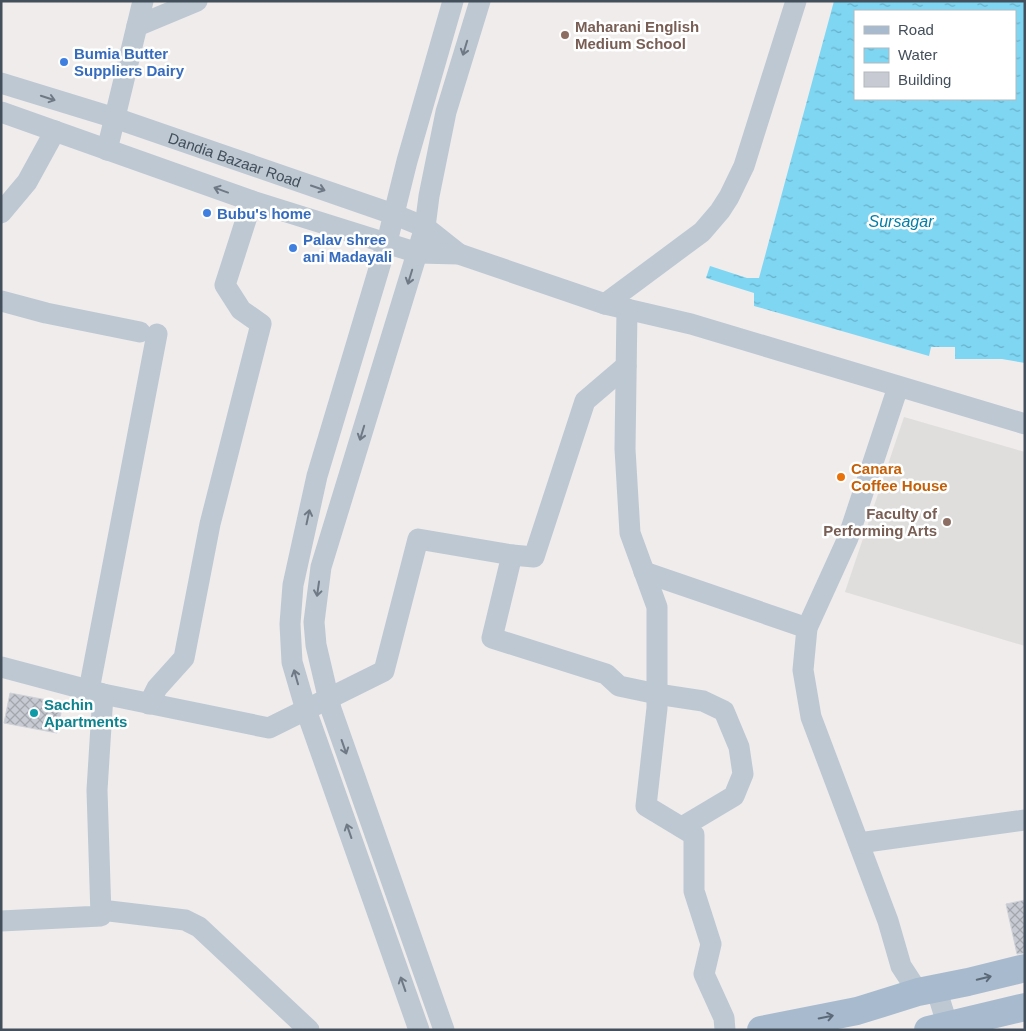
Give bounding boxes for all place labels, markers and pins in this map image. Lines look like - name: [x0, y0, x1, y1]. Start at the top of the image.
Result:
- place label: Maharani English Medium School: [575, 18, 699, 52]
- marker: Maharani English Medium School: [559, 29, 571, 41]
- place label: Bumia Butter Suppliers Dairy: [74, 45, 185, 79]
- marker: Bumia Butter Suppliers Dairy: [58, 56, 70, 68]
- place label: Bubu's home: [217, 205, 311, 222]
- marker: Bubu's home: [201, 207, 213, 219]
- place label: Palav shree ani Madayali: [303, 231, 392, 265]
- marker: Palav shree ani Madayali: [287, 242, 299, 254]
- place label: Canara Coffee House: [851, 460, 948, 494]
- marker: Canara Coffee House: [835, 471, 847, 483]
- place label: Faculty of Performing Arts: [823, 505, 938, 539]
- marker: Faculty of Performing Arts: [941, 516, 953, 528]
- place label: Sachin Apartments: [44, 696, 127, 730]
- marker: Sachin Apartments: [28, 707, 40, 719]

